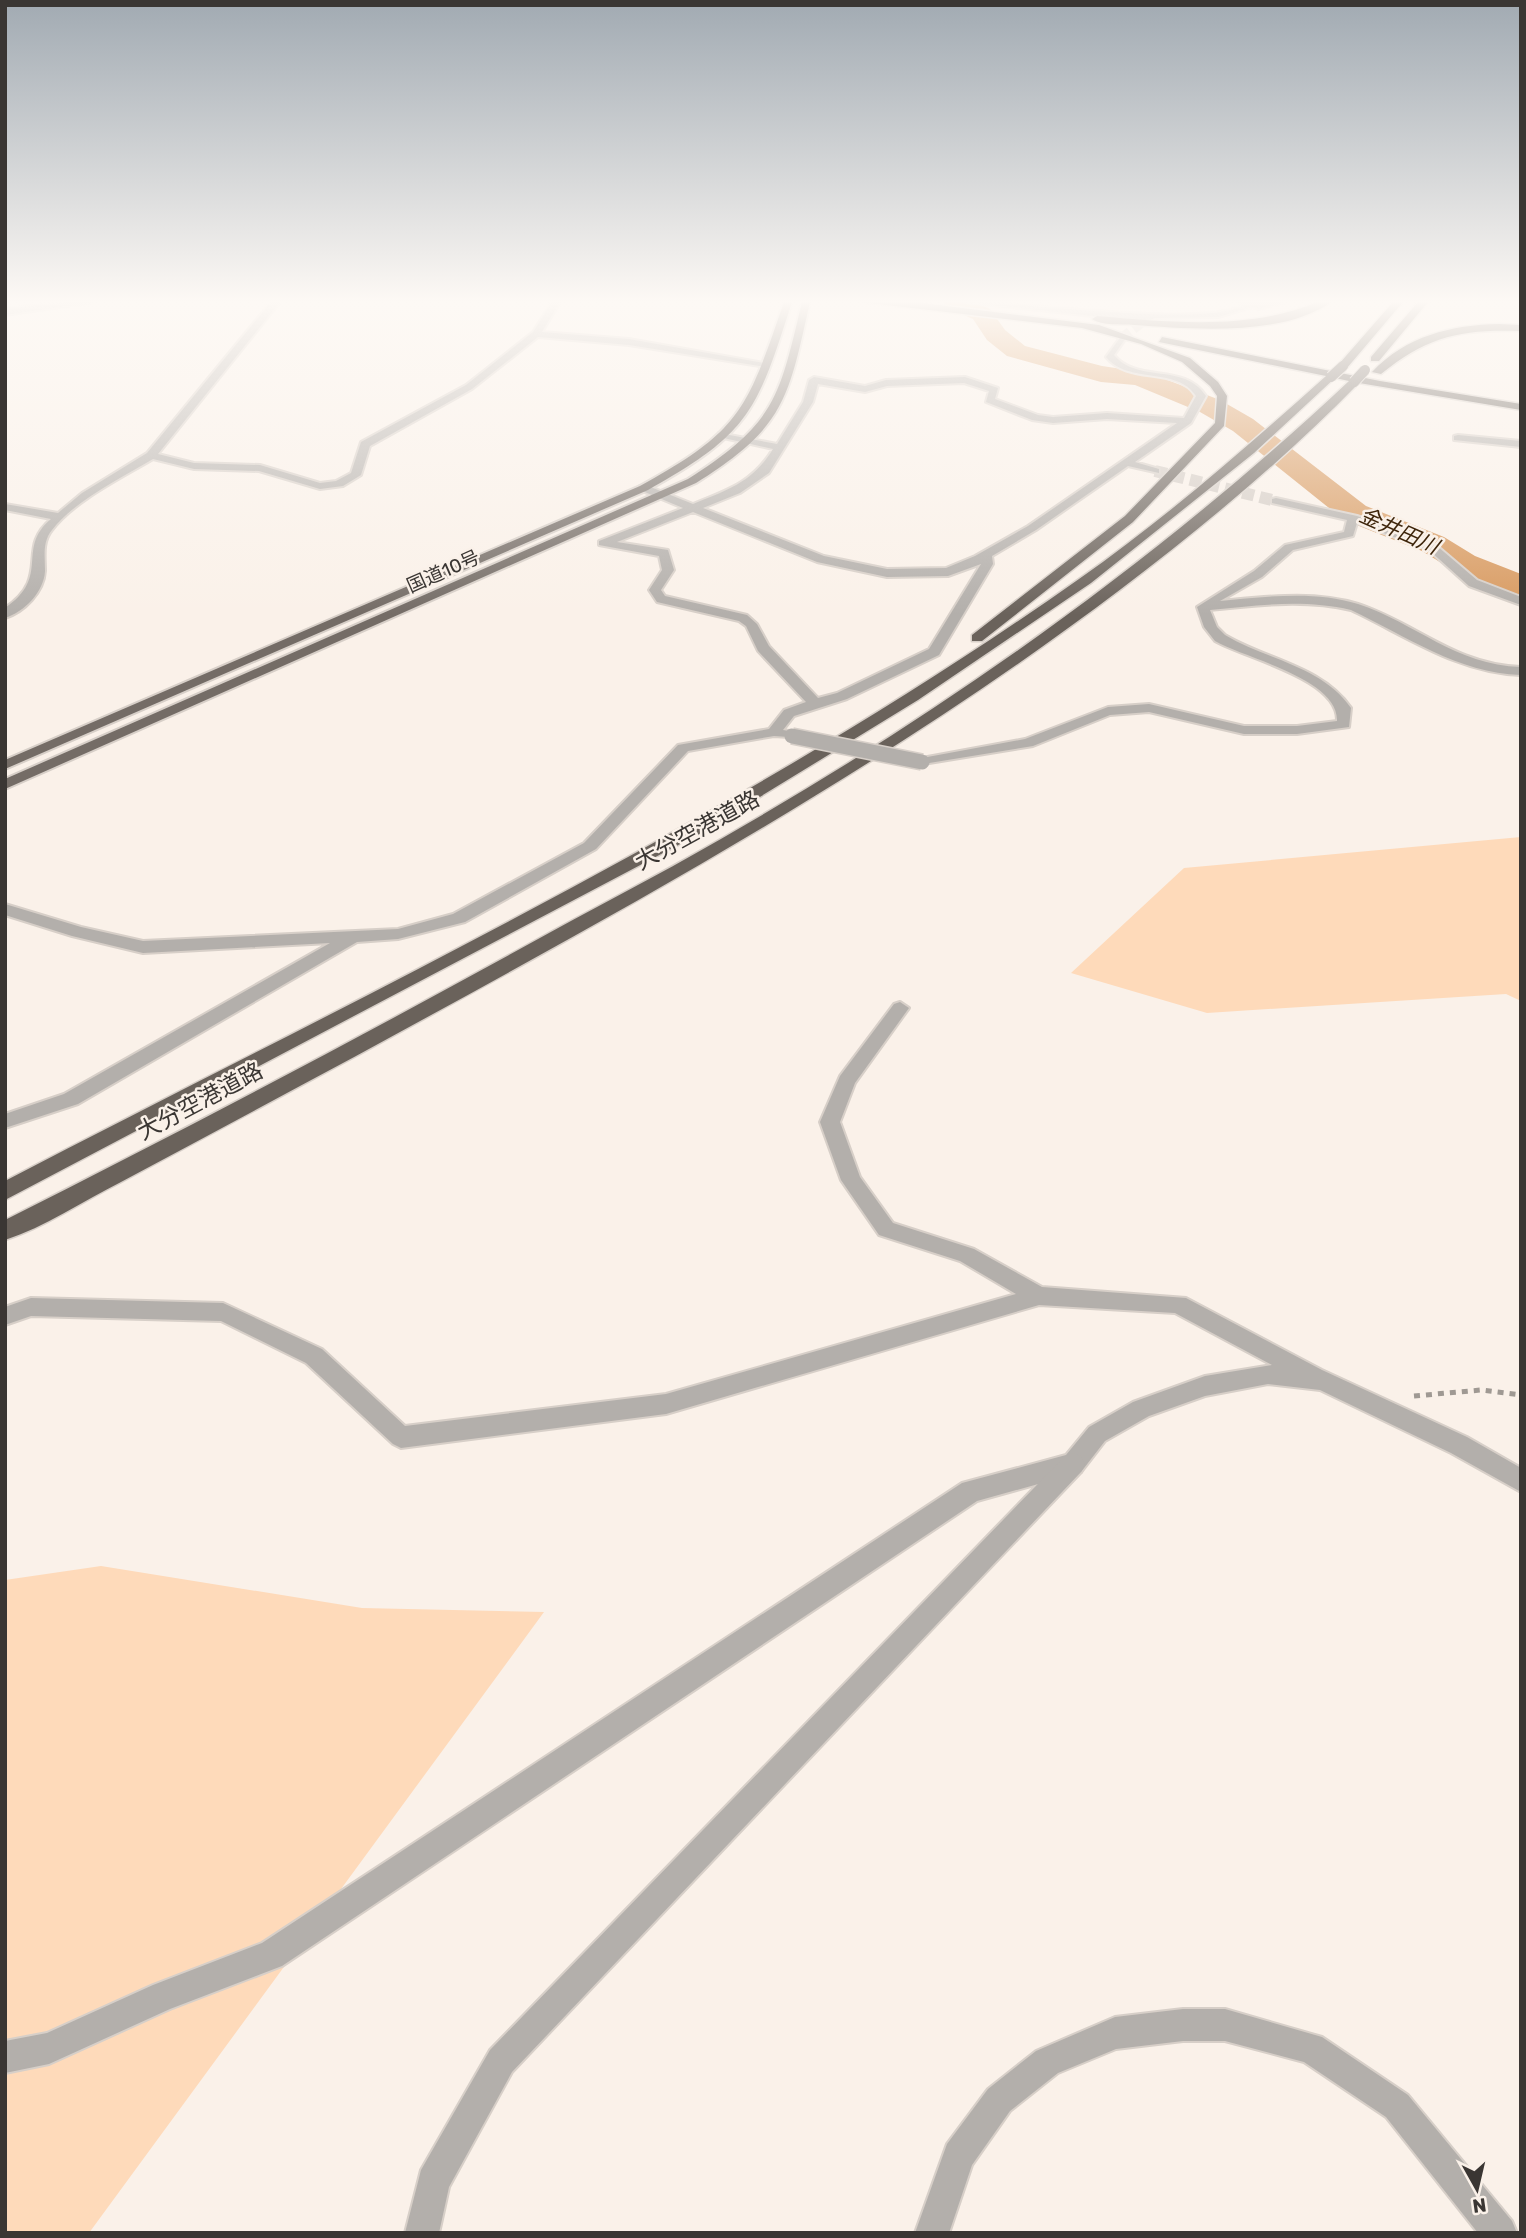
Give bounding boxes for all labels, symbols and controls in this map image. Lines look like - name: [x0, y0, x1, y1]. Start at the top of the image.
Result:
- water label: 金井田川: [1356, 502, 1444, 560]
- street label: 国道10号: [403, 545, 483, 598]
- street label: 大分空港道路: [630, 784, 764, 876]
- street label: 大分空港道路: [133, 1056, 267, 1146]
- north arrow: [1442, 2154, 1512, 2224]
- text: N: [1471, 2193, 1488, 2218]

